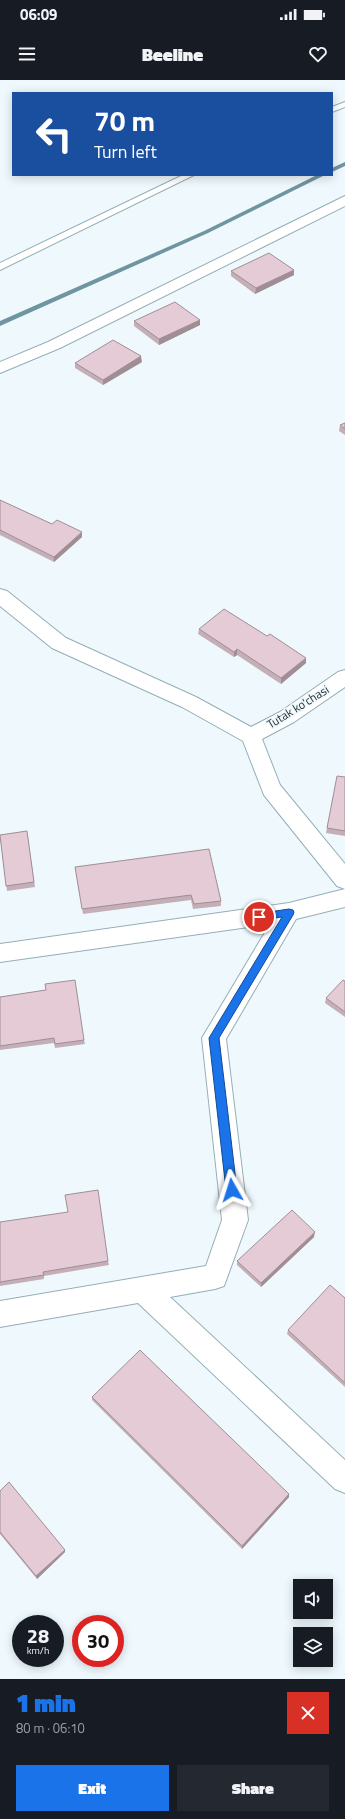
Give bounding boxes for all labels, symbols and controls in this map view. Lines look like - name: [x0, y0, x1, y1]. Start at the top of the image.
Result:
- text: 06:09: [20, 3, 57, 26]
- text: Beeline: [142, 41, 203, 68]
- icon: menu: [16, 43, 38, 65]
- icon: heart: [307, 43, 329, 65]
- text: 70 m: [94, 99, 155, 142]
- icon: left: [28, 108, 80, 160]
- text: Turn left: [94, 138, 157, 165]
- street label: Tutak ko'chasi: [263, 680, 333, 733]
- pin: [242, 900, 276, 934]
- icon: arrive: [248, 906, 270, 928]
- position arrow: [211, 1169, 253, 1211]
- map controls: [293, 1579, 333, 1667]
- button: sound: [293, 1579, 333, 1619]
- speed limit sign: 30: [72, 1615, 124, 1667]
- text: 28: [27, 1620, 49, 1651]
- button: layers: [293, 1627, 333, 1667]
- text: km/h: [27, 1643, 49, 1658]
- text: 1 min: [16, 1685, 76, 1721]
- button: close: [287, 1692, 329, 1734]
- text: 80 m · 06:10: [16, 1718, 85, 1738]
- button: Exit: [16, 1765, 169, 1811]
- button: Share: [177, 1765, 329, 1811]

